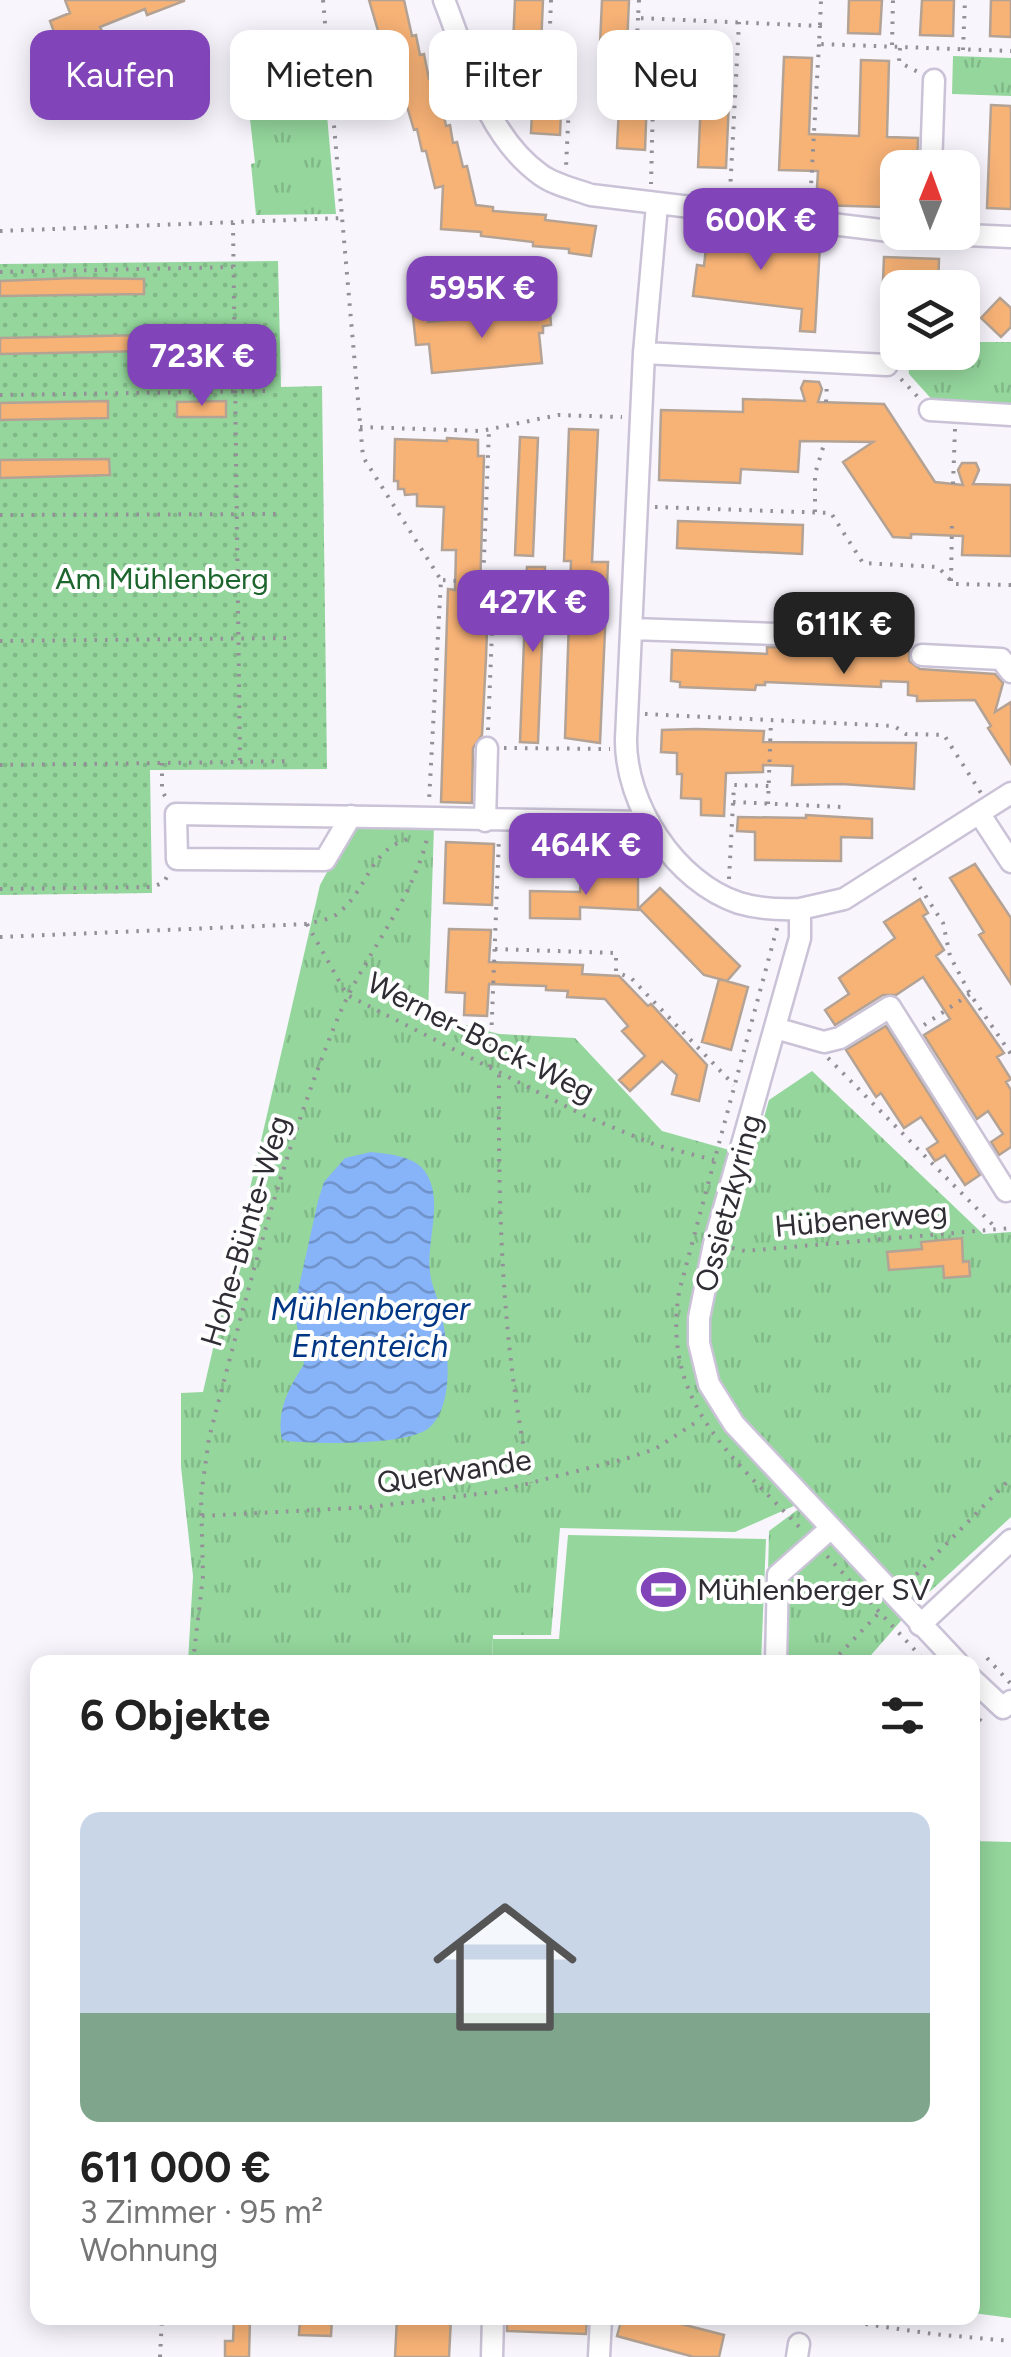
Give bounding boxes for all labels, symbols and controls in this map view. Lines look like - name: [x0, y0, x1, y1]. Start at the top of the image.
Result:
- chip: Kaufen: [30, 30, 210, 120]
- chip: Mieten: [230, 30, 409, 120]
- chip: Filter: [429, 30, 577, 120]
- chip: Neu: [597, 30, 733, 120]
- north arrow: [880, 150, 980, 250]
- map controls: [880, 150, 980, 370]
- pin: 600K €: [680, 188, 842, 273]
- text: 600K €: [705, 201, 817, 239]
- pin: 595K €: [401, 256, 563, 341]
- text: 595K €: [429, 269, 535, 307]
- button: layers: [880, 270, 980, 370]
- pin: 723K €: [121, 324, 283, 409]
- text: 723K €: [149, 337, 255, 375]
- park label: Am Mühlenberg: [55, 560, 269, 597]
- pin: 427K €: [452, 570, 614, 655]
- text: 427K €: [479, 583, 587, 621]
- pin: 611K €: [763, 592, 925, 677]
- text: 611K €: [796, 605, 892, 643]
- pin: 464K €: [505, 813, 667, 898]
- text: 464K €: [531, 826, 641, 864]
- street label: Werner-Bock-Weg: [361, 964, 601, 1110]
- street label: Ossietzkyring: [687, 1110, 769, 1296]
- street label: Hohe-Bünte-Weg: [192, 1111, 298, 1351]
- street label: Hübenerweg: [773, 1193, 949, 1245]
- water label: Mühlenberger Ententeich: [270, 1290, 471, 1365]
- street label: Querwande: [374, 1441, 534, 1501]
- sports icon: Mühlenberger SV: [640, 1565, 688, 1613]
- place label: Mühlenberger SV: [697, 1571, 931, 1608]
- icon: filters: [875, 1688, 930, 1743]
- text: 6 Objekte: [80, 1690, 270, 1741]
- icon: home: [415, 1877, 595, 2057]
- text: 611 000 €: [80, 2142, 271, 2193]
- text: 3 Zimmer · 95 m²: [80, 2193, 323, 2231]
- text: Wohnung: [80, 2231, 218, 2269]

